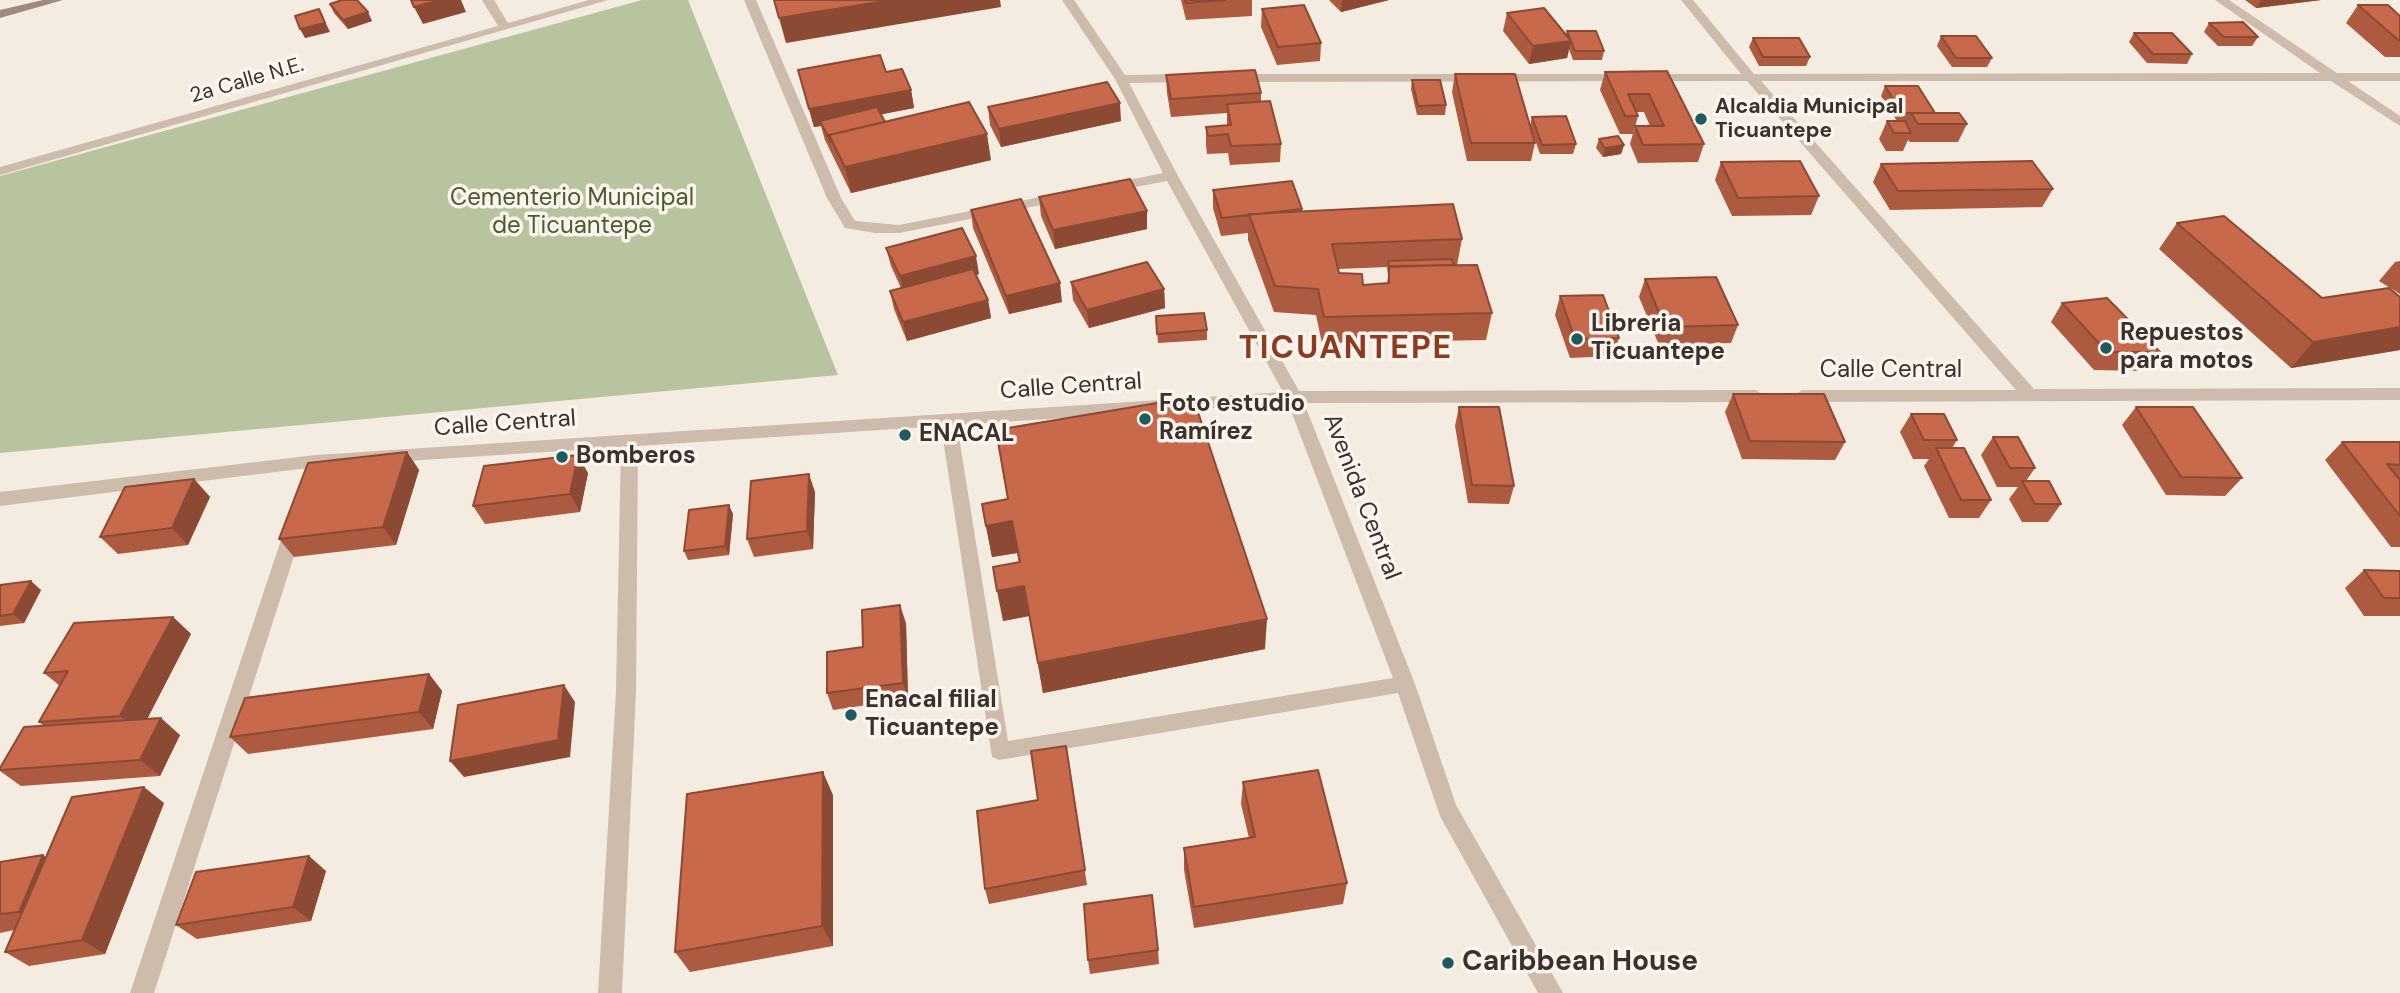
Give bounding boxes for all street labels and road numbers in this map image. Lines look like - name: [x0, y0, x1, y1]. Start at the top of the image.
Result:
- street label: 2a Calle N.E.: [187, 53, 307, 109]
- street label: Calle Central: [1820, 357, 1962, 385]
- street label: Calle Central: [999, 368, 1143, 406]
- street label: Calle Central: [433, 405, 577, 443]
- street label: Avenida Central: [1316, 410, 1406, 584]

